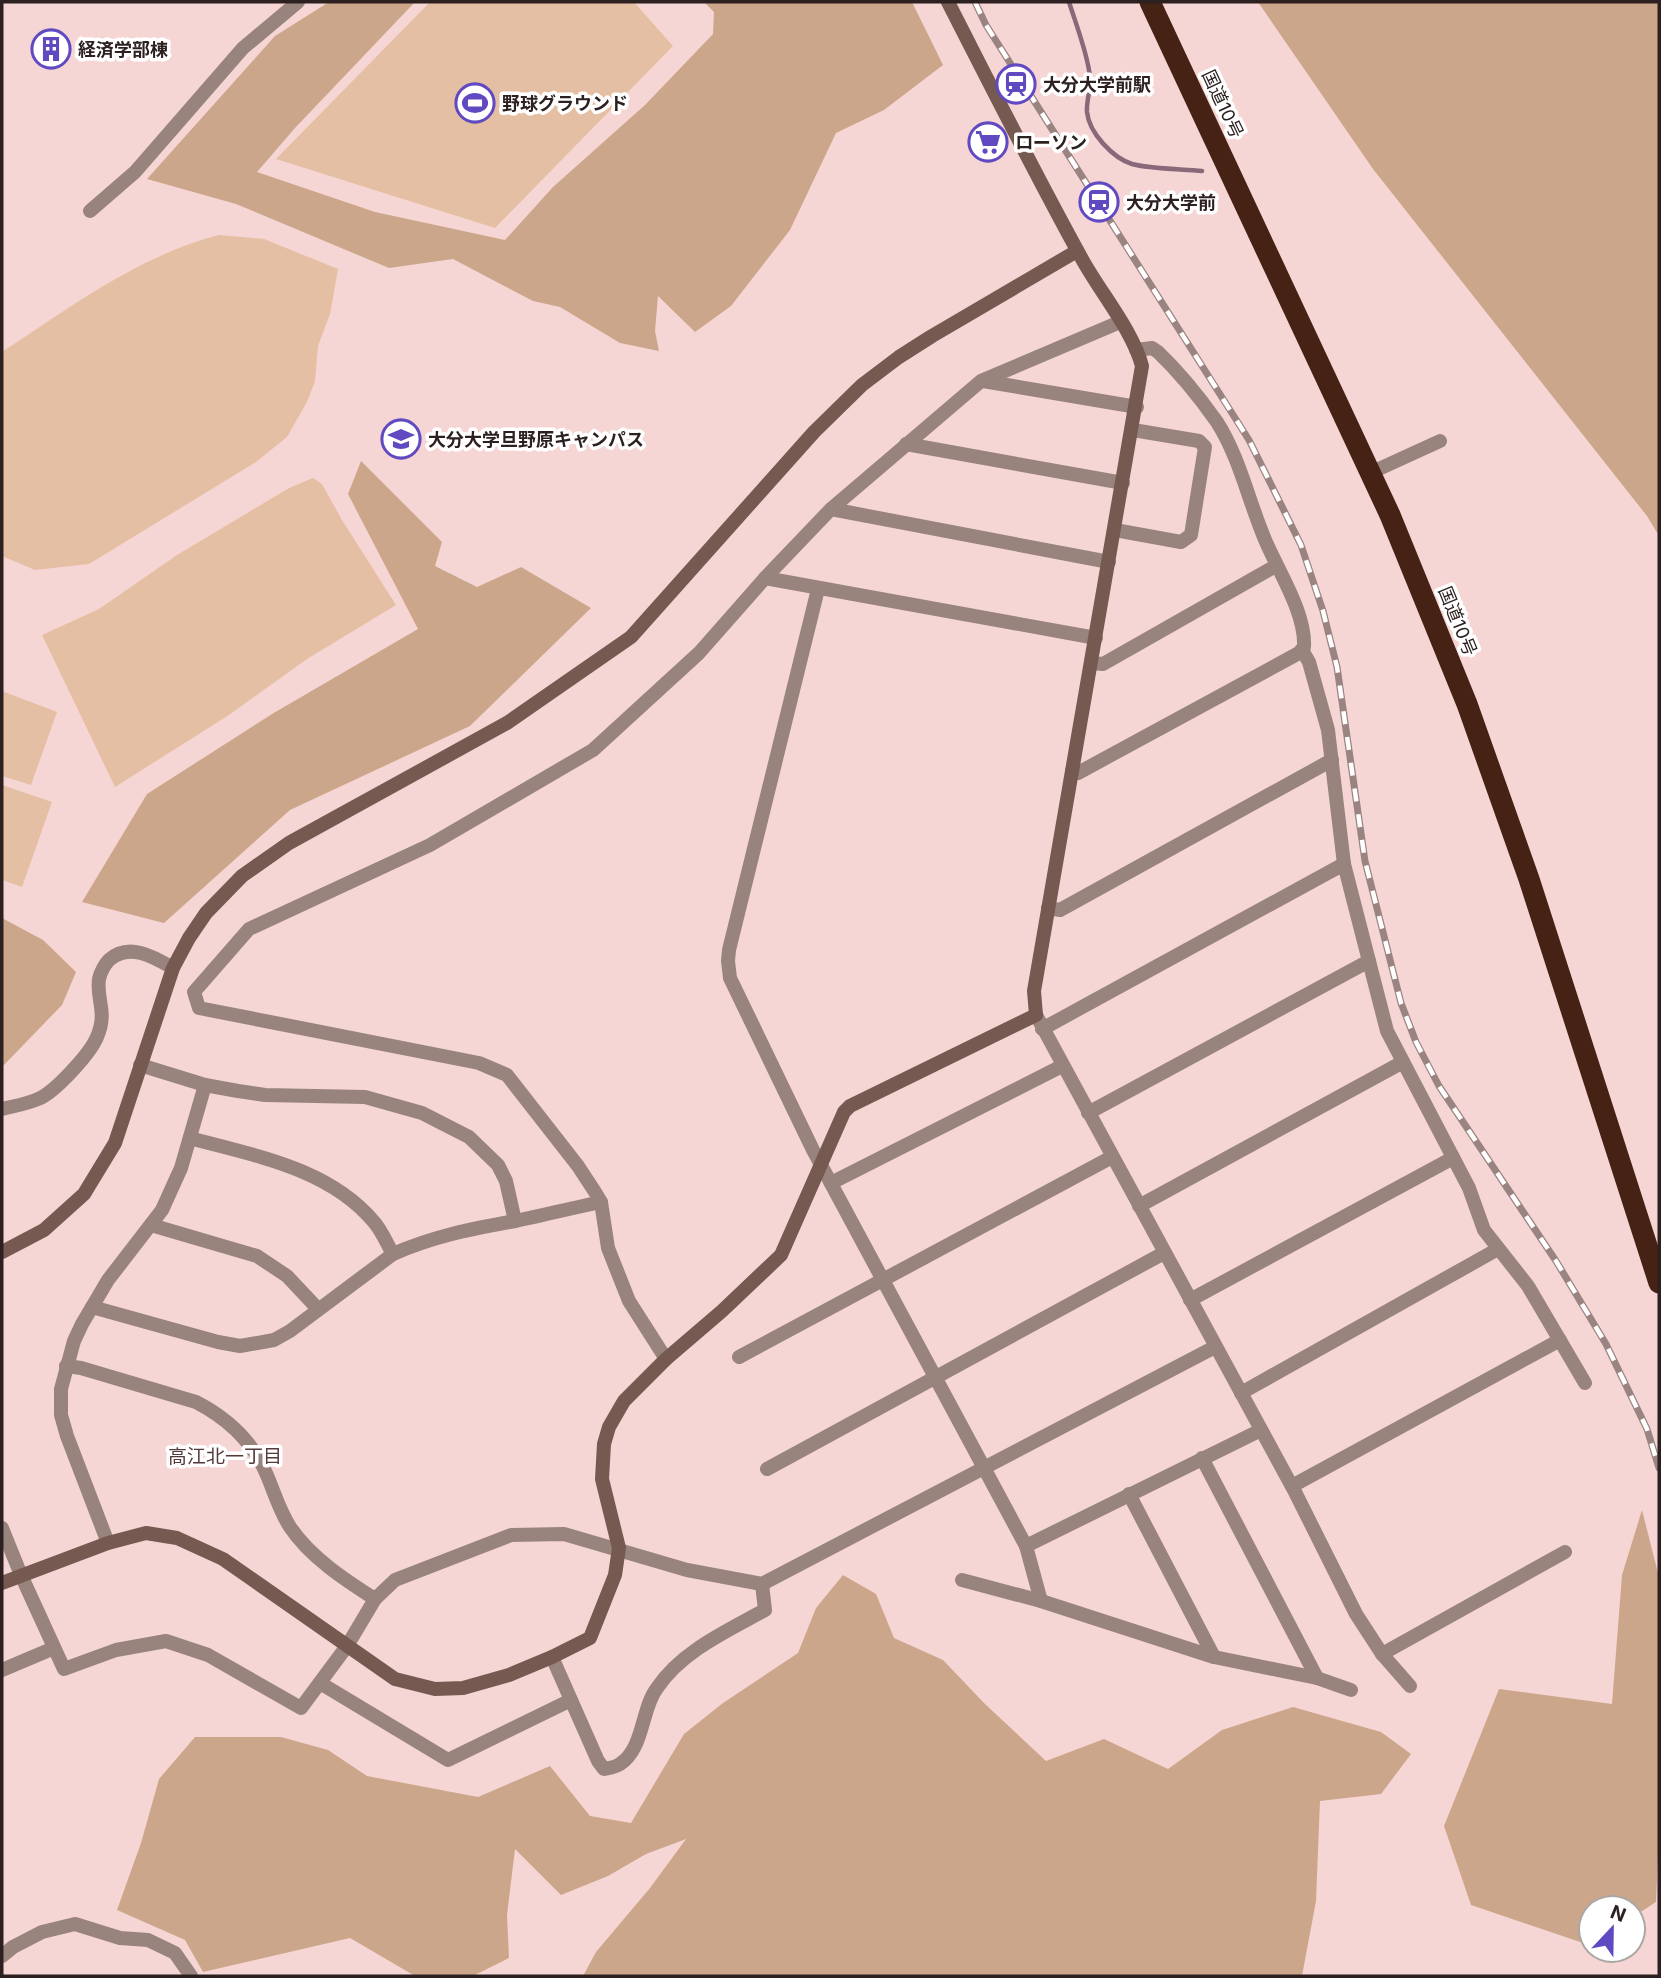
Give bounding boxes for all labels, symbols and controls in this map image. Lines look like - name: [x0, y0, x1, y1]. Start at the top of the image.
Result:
- building icon: 経済学部棟: [30, 28, 72, 70]
- place label: 経済学部棟: [78, 39, 168, 60]
- station icon: 大分大学前駅: [995, 63, 1037, 105]
- street label: 国道10号: [1198, 67, 1248, 141]
- place label: 大分大学前駅: [1043, 74, 1151, 95]
- sports icon: 野球グラウンド: [454, 82, 496, 124]
- place label: 野球グラウンド: [502, 93, 628, 114]
- supermarket icon: ローソン: [967, 121, 1009, 163]
- place label: ローソン: [1015, 132, 1087, 153]
- station icon: 大分大学前: [1078, 181, 1120, 223]
- place label: 大分大学前: [1126, 192, 1216, 213]
- school or university icon: 大分大学旦野原キャンパス: [380, 418, 422, 460]
- place label: 大分大学旦野原キャンパス: [428, 429, 644, 450]
- street label: 国道10号: [1435, 583, 1481, 659]
- district label: 高江北一丁目: [168, 1445, 282, 1468]
- north arrow: [1577, 1894, 1647, 1964]
- text: N: [1607, 1900, 1629, 1927]

